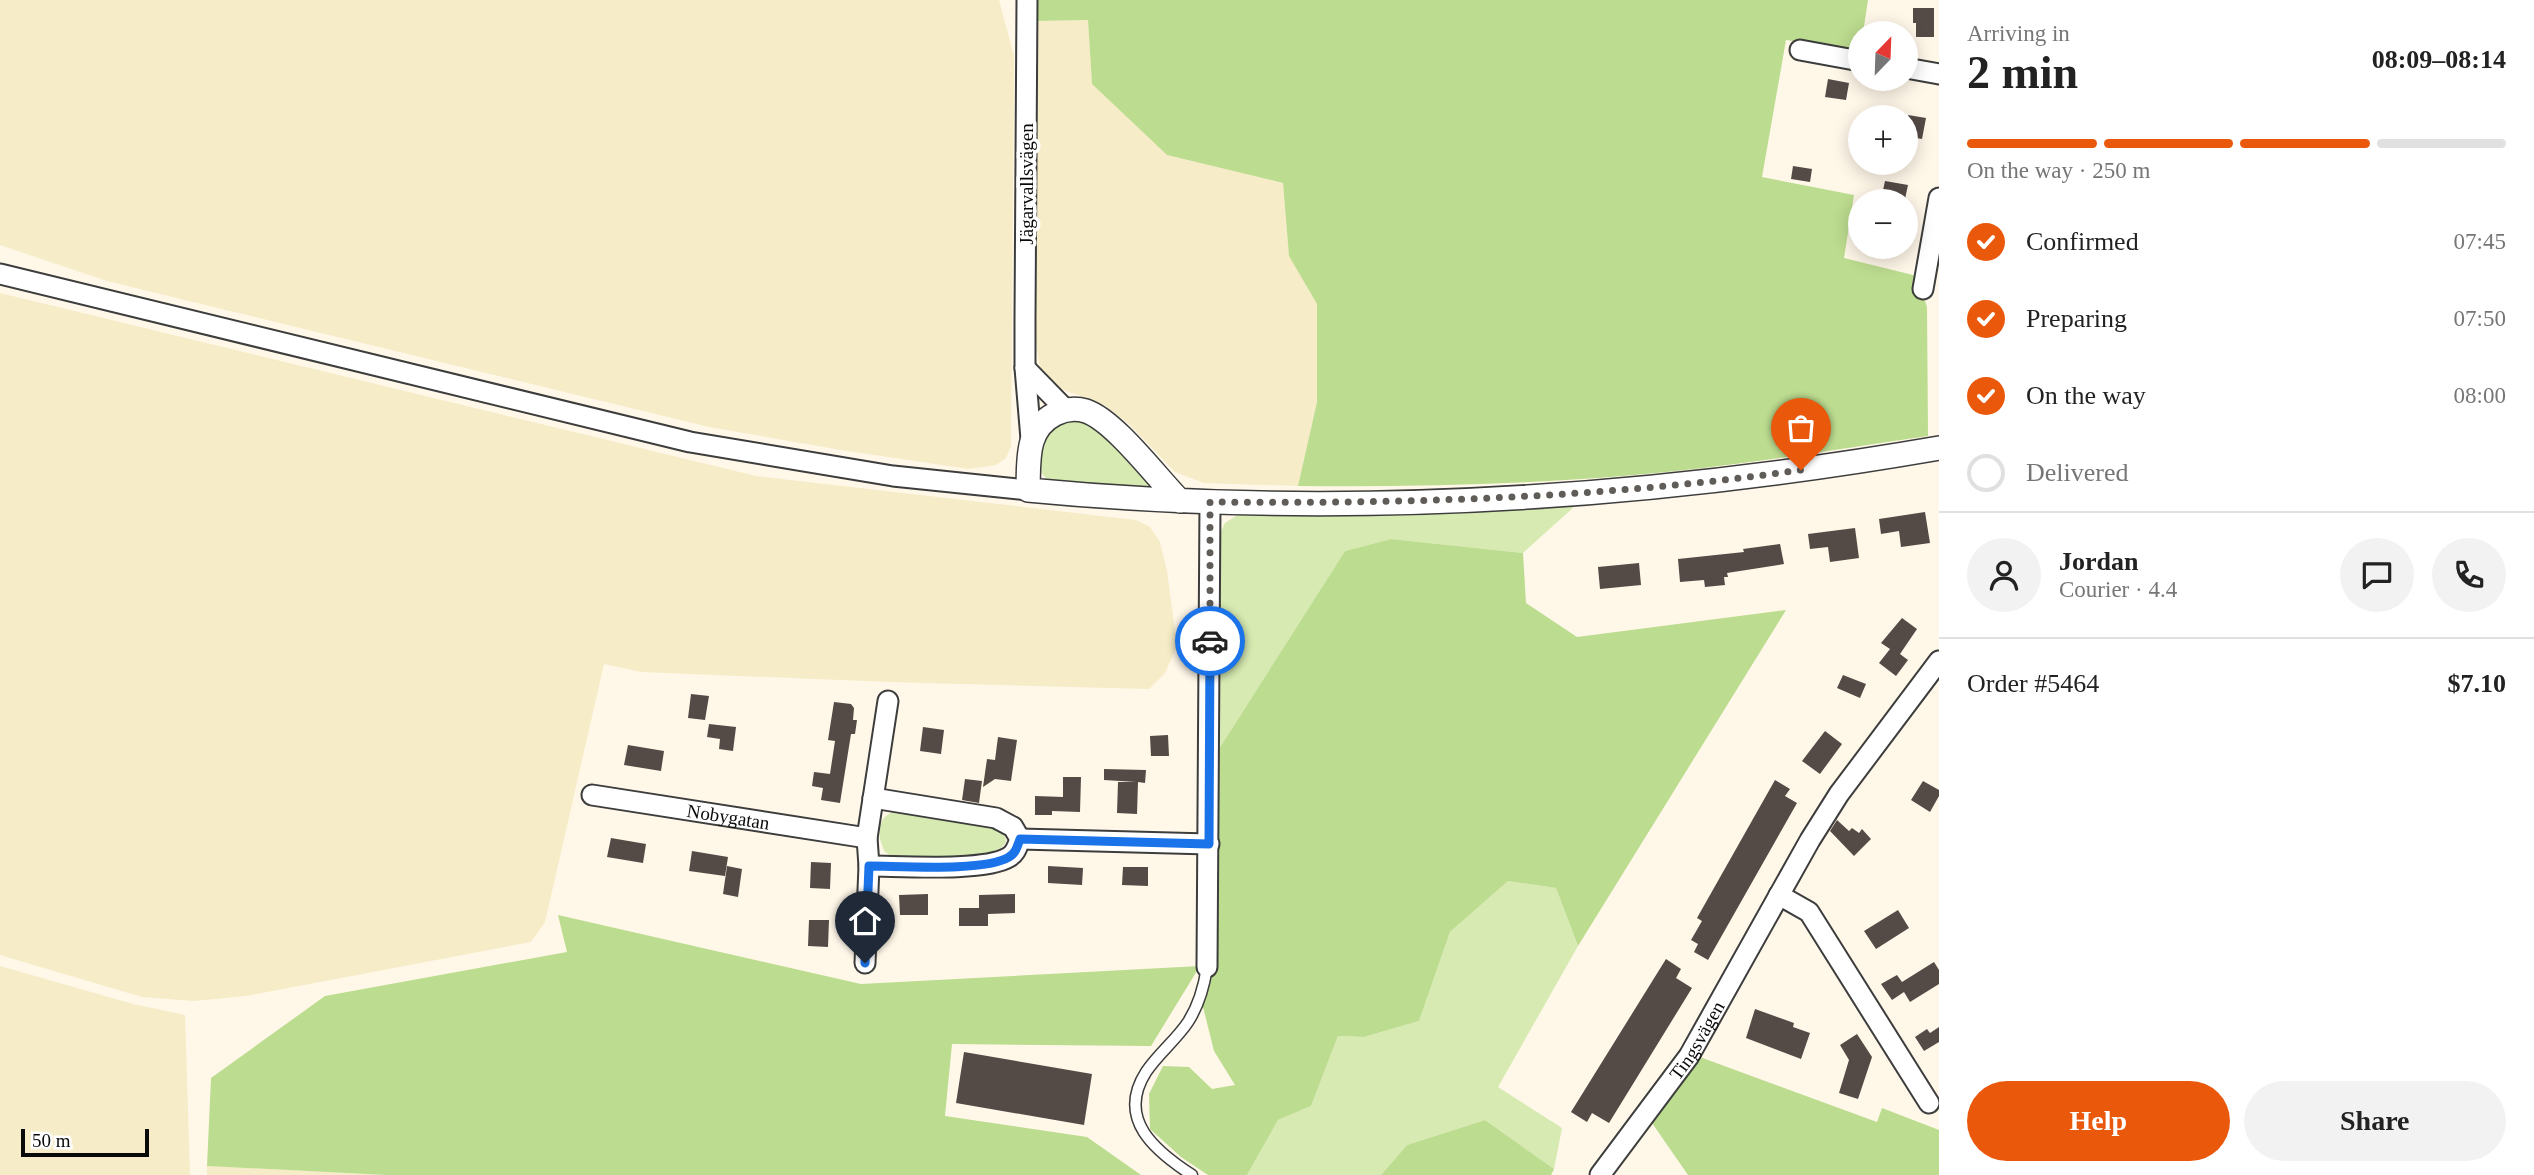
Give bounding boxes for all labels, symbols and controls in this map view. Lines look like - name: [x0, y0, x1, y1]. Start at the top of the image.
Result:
- north arrow: [1848, 21, 1918, 91]
- map controls: [1848, 21, 1918, 259]
- text: Arriving in: [1967, 21, 2070, 46]
- text: 08:09–08:14: [2372, 45, 2506, 74]
- text: 2 min: [1967, 47, 2078, 98]
- button: +: [1848, 105, 1918, 175]
- street label: Jägarvallsvägen: [1016, 123, 1037, 245]
- text: On the way · 250 m: [1967, 158, 2150, 183]
- button: −: [1848, 189, 1918, 259]
- icon: check: [1967, 223, 2005, 261]
- text: Confirmed: [2026, 227, 2139, 256]
- text: 07:45: [2454, 229, 2506, 254]
- icon: check: [1967, 300, 2005, 338]
- text: Preparing: [2026, 304, 2127, 333]
- text: 07:50: [2454, 306, 2506, 331]
- icon: check: [1967, 377, 2005, 415]
- text: On the way: [2026, 381, 2146, 410]
- text: 08:00: [2454, 383, 2506, 408]
- pin: [1771, 398, 1831, 470]
- icon: bag: [1782, 409, 1820, 447]
- text: Delivered: [2026, 458, 2129, 487]
- button: person: [1967, 538, 2041, 612]
- button: chat: [2340, 538, 2414, 612]
- button: phone: [2432, 538, 2506, 612]
- text: Jordan: [2059, 547, 2138, 576]
- text: Courier · 4.4: [2059, 577, 2177, 602]
- courier: [1175, 606, 1245, 676]
- icon: car: [1191, 622, 1229, 660]
- text: Order #5464: [1967, 669, 2099, 698]
- text: $7.10: [2448, 669, 2506, 698]
- street label: Nobygatan: [685, 800, 772, 834]
- pin: [835, 891, 895, 963]
- icon: home: [846, 902, 884, 940]
- street label: Tingsvägen: [1665, 997, 1729, 1084]
- button: Help: [1967, 1081, 2230, 1161]
- button: Share: [2244, 1081, 2506, 1161]
- scale bar: [21, 1126, 149, 1158]
- text: 50 m: [32, 1130, 71, 1151]

